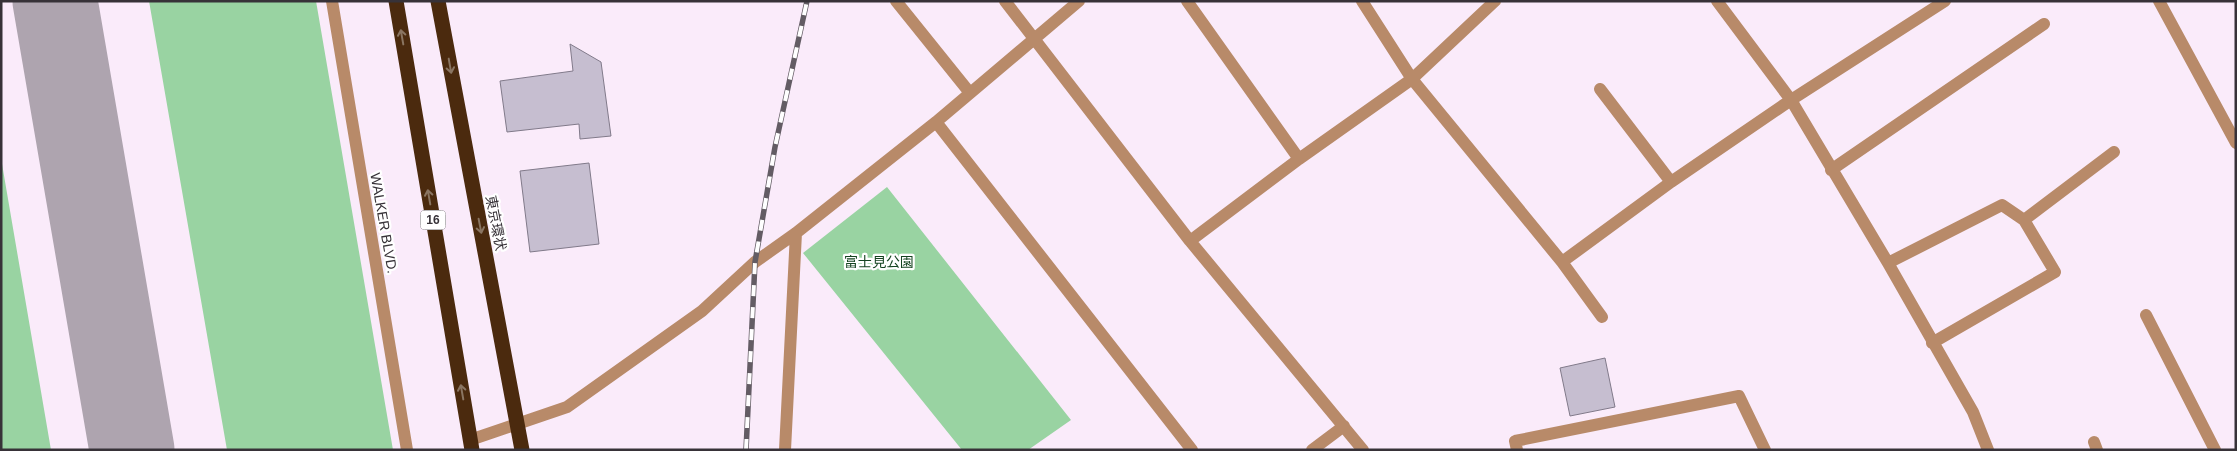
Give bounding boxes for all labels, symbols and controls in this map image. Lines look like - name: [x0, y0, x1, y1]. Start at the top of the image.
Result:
- one-way arrow: [397, 29, 407, 45]
- one-way arrow: [446, 58, 456, 74]
- street label: WALKER BLVD.: [367, 171, 401, 275]
- one-way arrow: [424, 189, 434, 205]
- street label: 東京環状: [483, 194, 509, 252]
- road number: 16: [420, 210, 446, 230]
- one-way arrow: [476, 218, 485, 234]
- park label: 富士見公園: [844, 254, 914, 270]
- one-way arrow: [457, 384, 467, 400]

